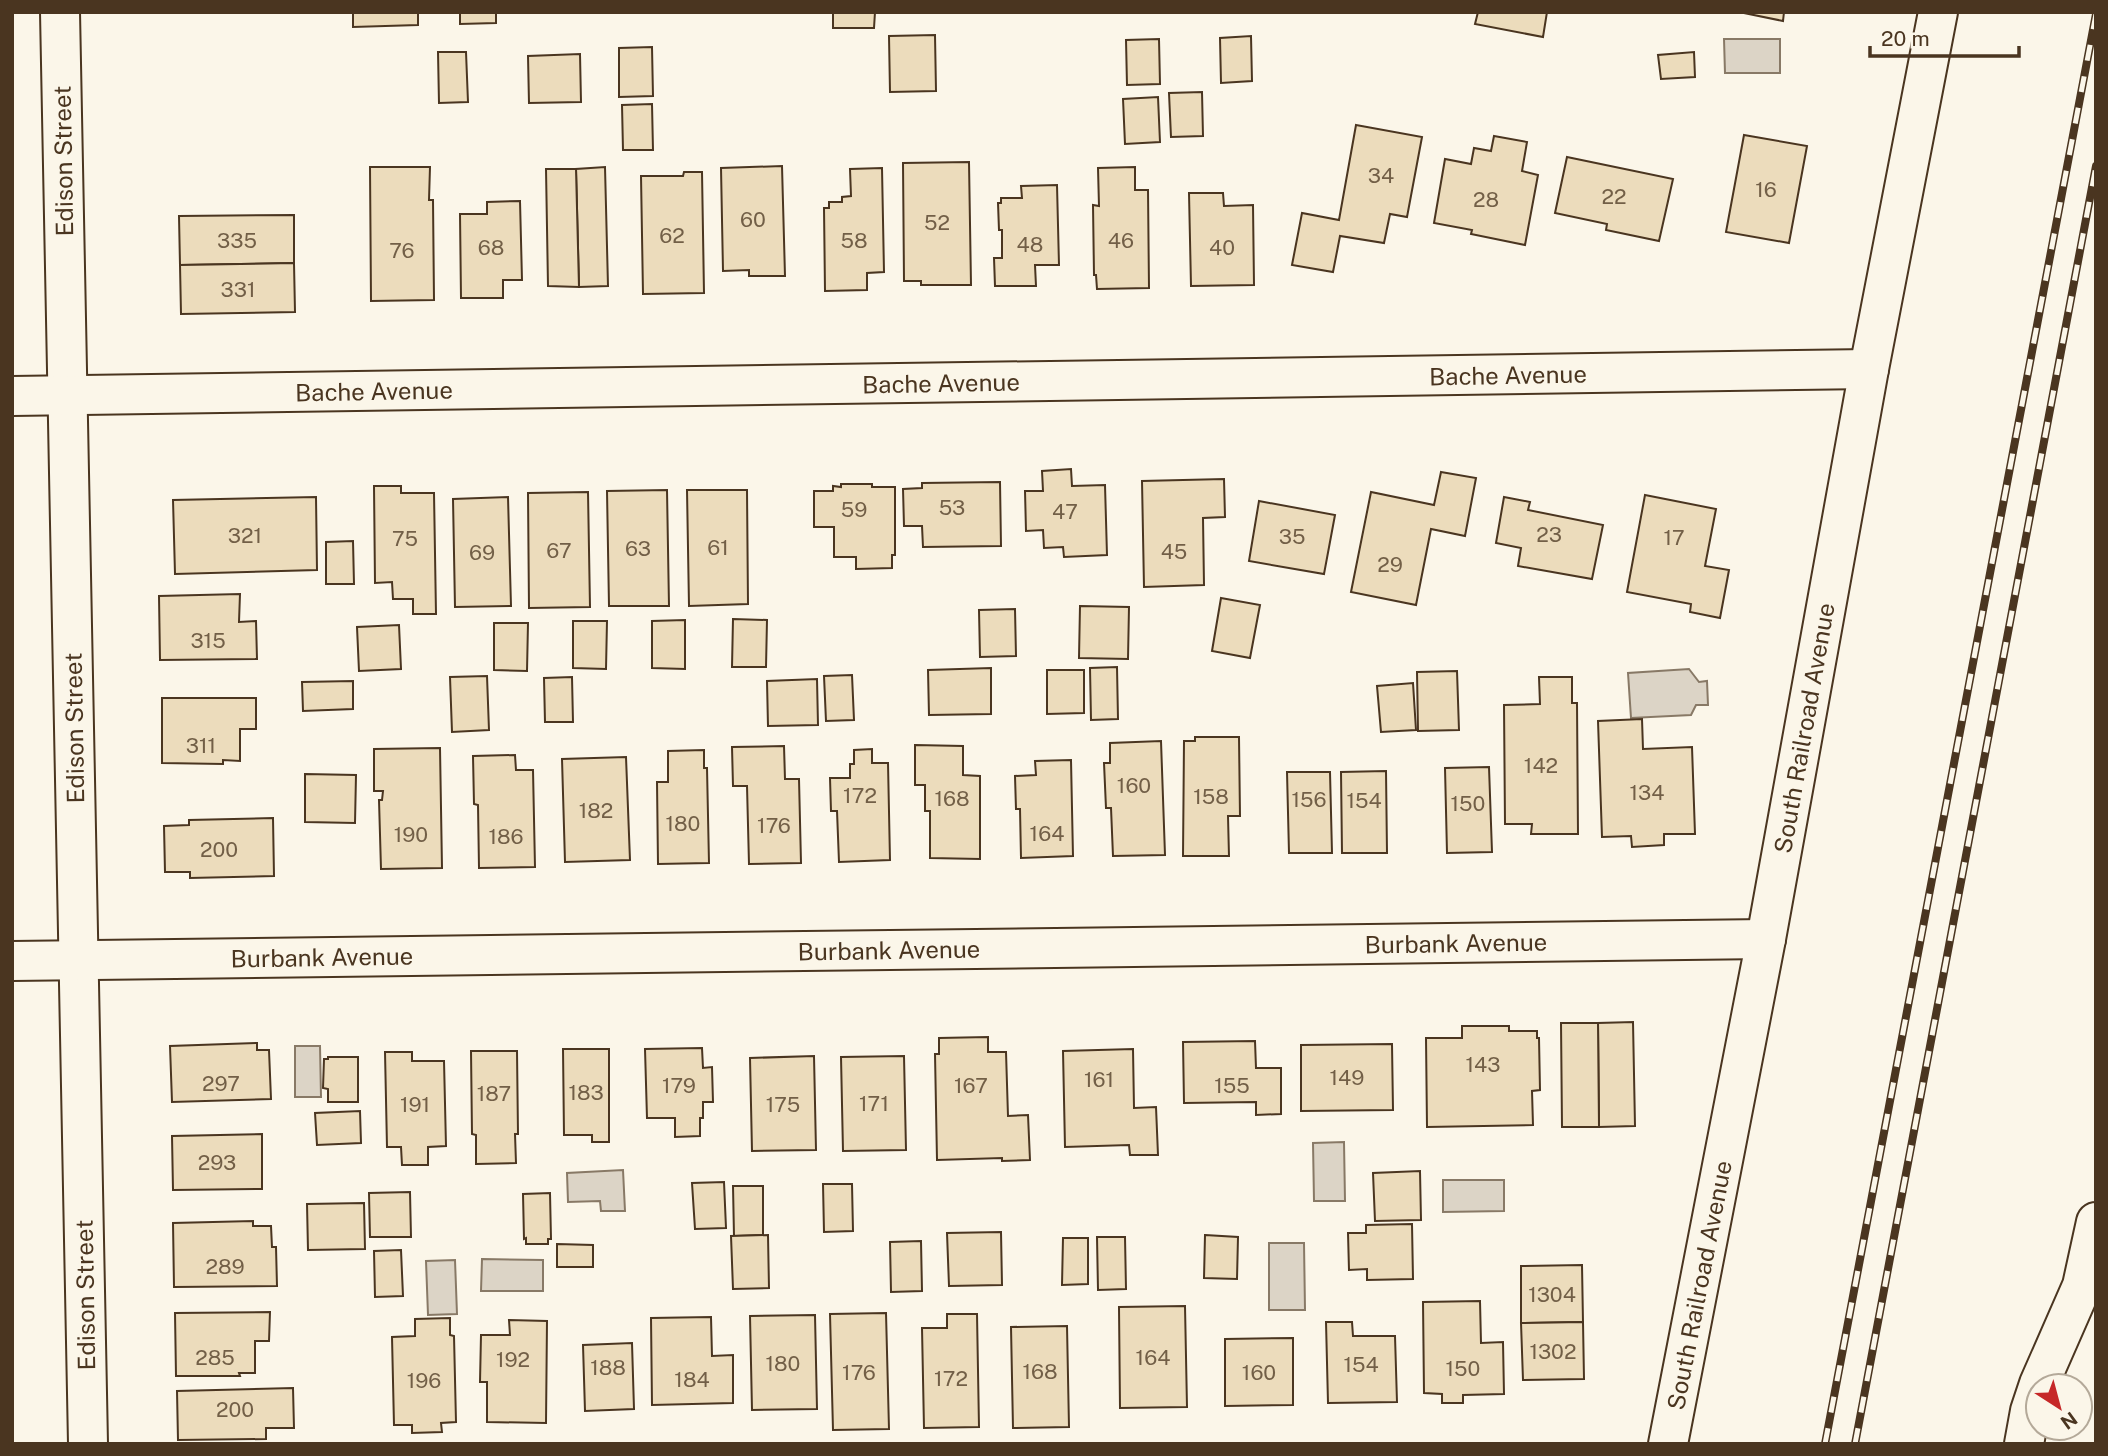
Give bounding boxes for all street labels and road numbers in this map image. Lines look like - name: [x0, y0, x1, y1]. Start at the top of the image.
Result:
- street label: Edison Street: [48, 85, 78, 237]
- street label: Bache Avenue: [1429, 360, 1587, 390]
- street label: Bache Avenue: [862, 368, 1020, 398]
- street label: Bache Avenue: [295, 376, 453, 406]
- street label: South Railroad Avenue: [1768, 601, 1840, 855]
- street label: Edison Street: [59, 652, 89, 804]
- street label: Burbank Avenue: [1364, 927, 1548, 959]
- street label: Burbank Avenue: [797, 934, 981, 966]
- street label: Burbank Avenue: [230, 941, 414, 973]
- street label: South Railroad Avenue: [1661, 1158, 1737, 1412]
- street label: Edison Street: [70, 1219, 100, 1371]

